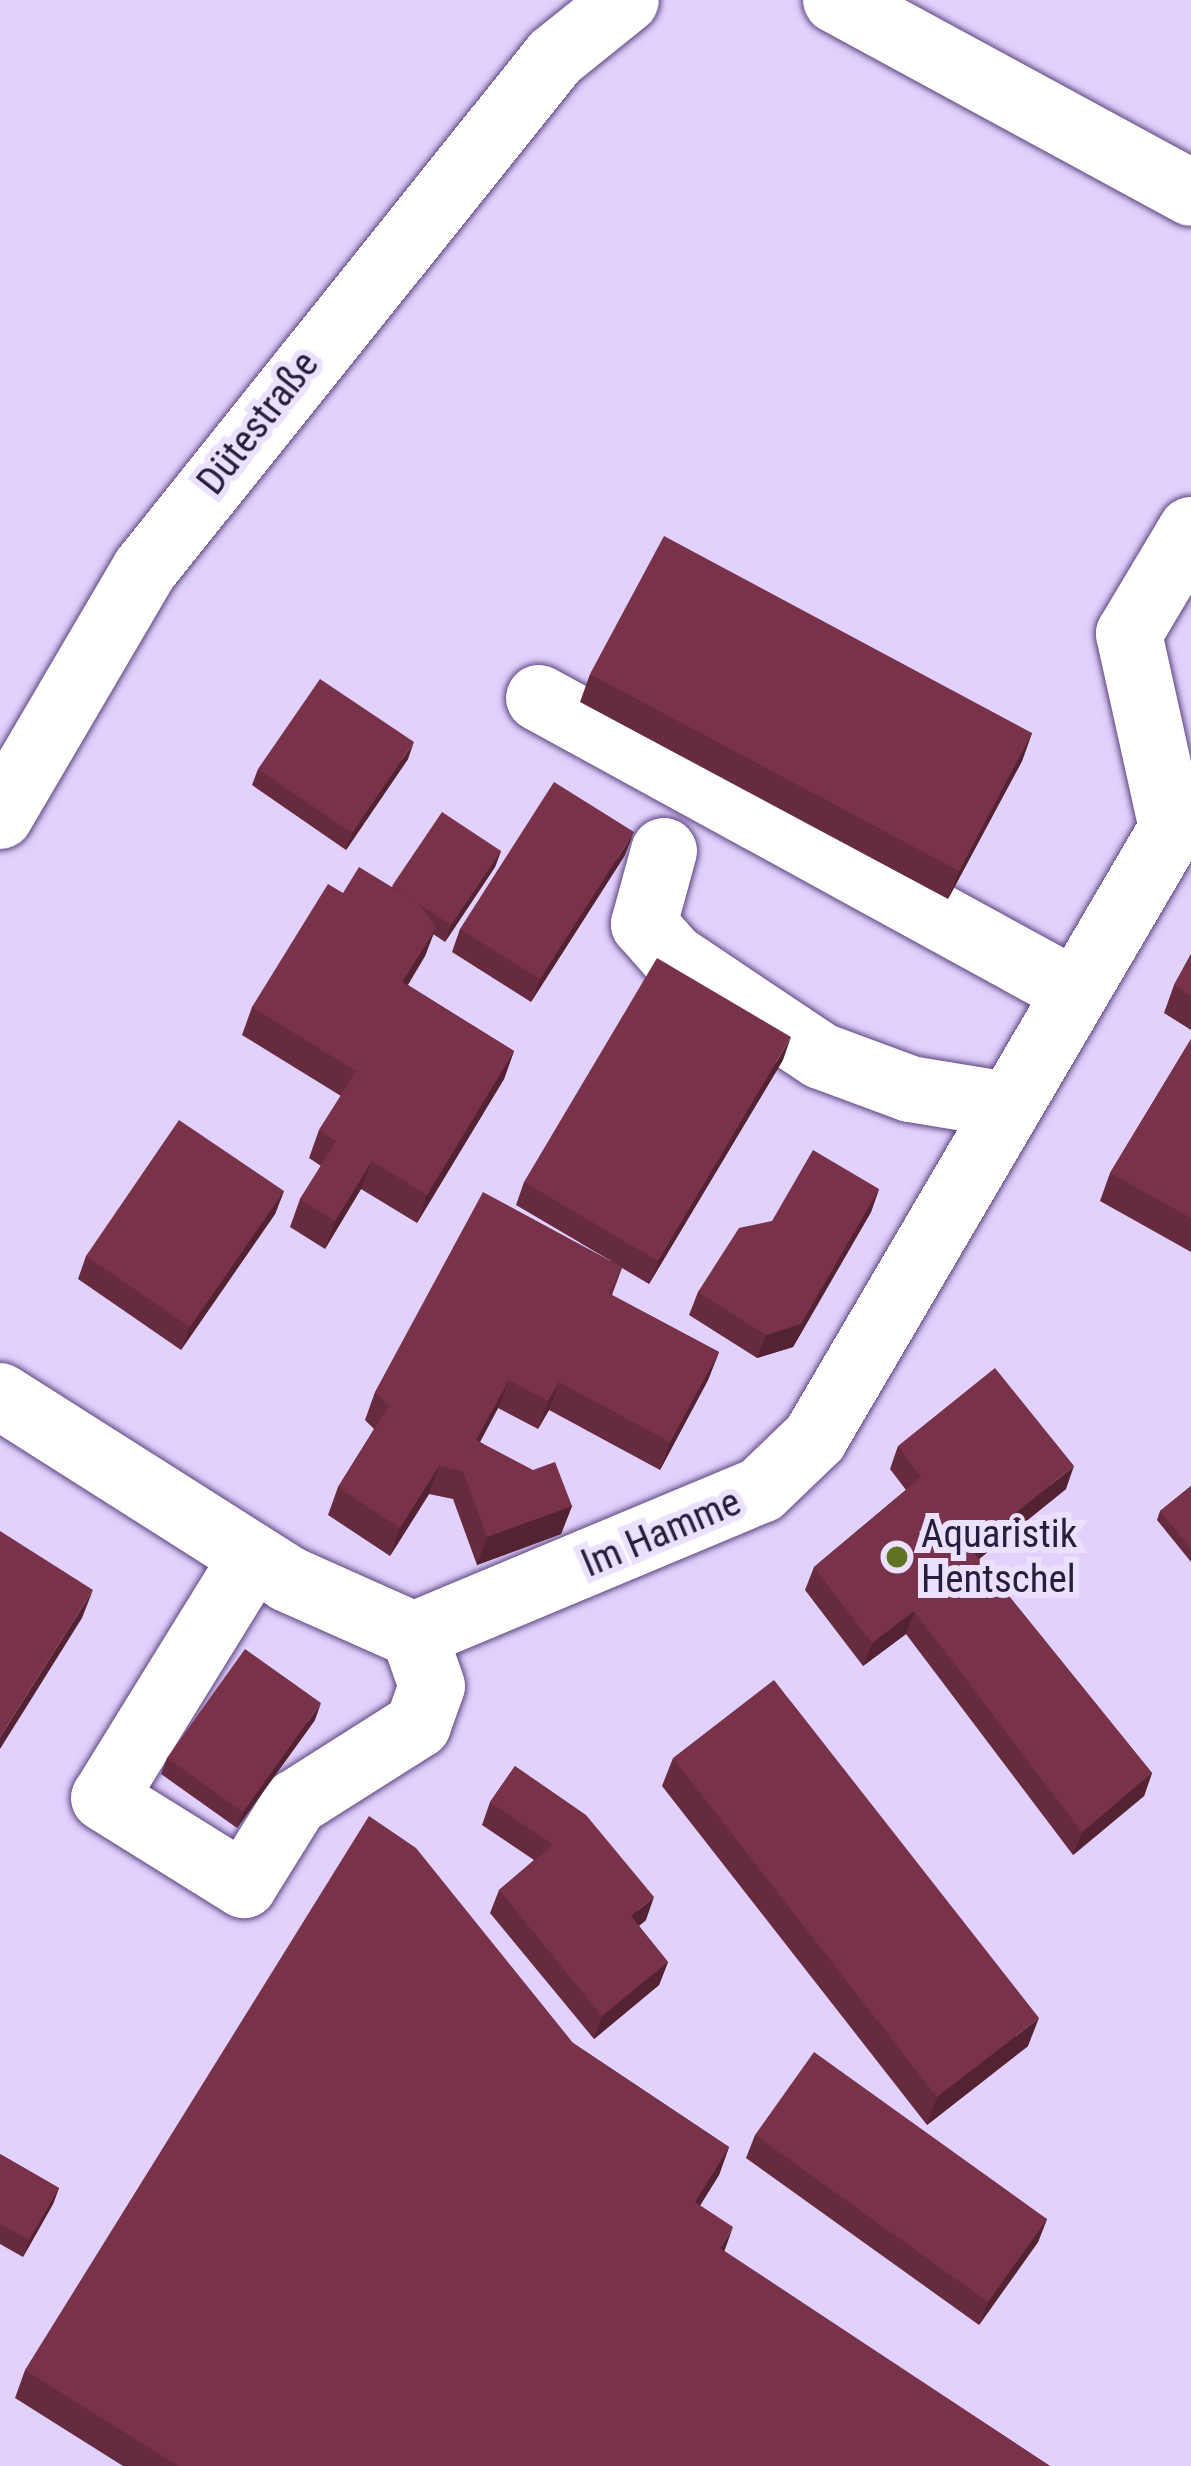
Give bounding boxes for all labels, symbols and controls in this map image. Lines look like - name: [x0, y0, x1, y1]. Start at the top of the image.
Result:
- street label: Dütestraße: [188, 342, 328, 504]
- street label: Im Hamme: [575, 1479, 747, 1587]
- place label: Aquaristik Hentschel: [921, 1512, 1077, 1603]
- marker: Aquaristik Hentschel: [884, 1544, 910, 1570]

